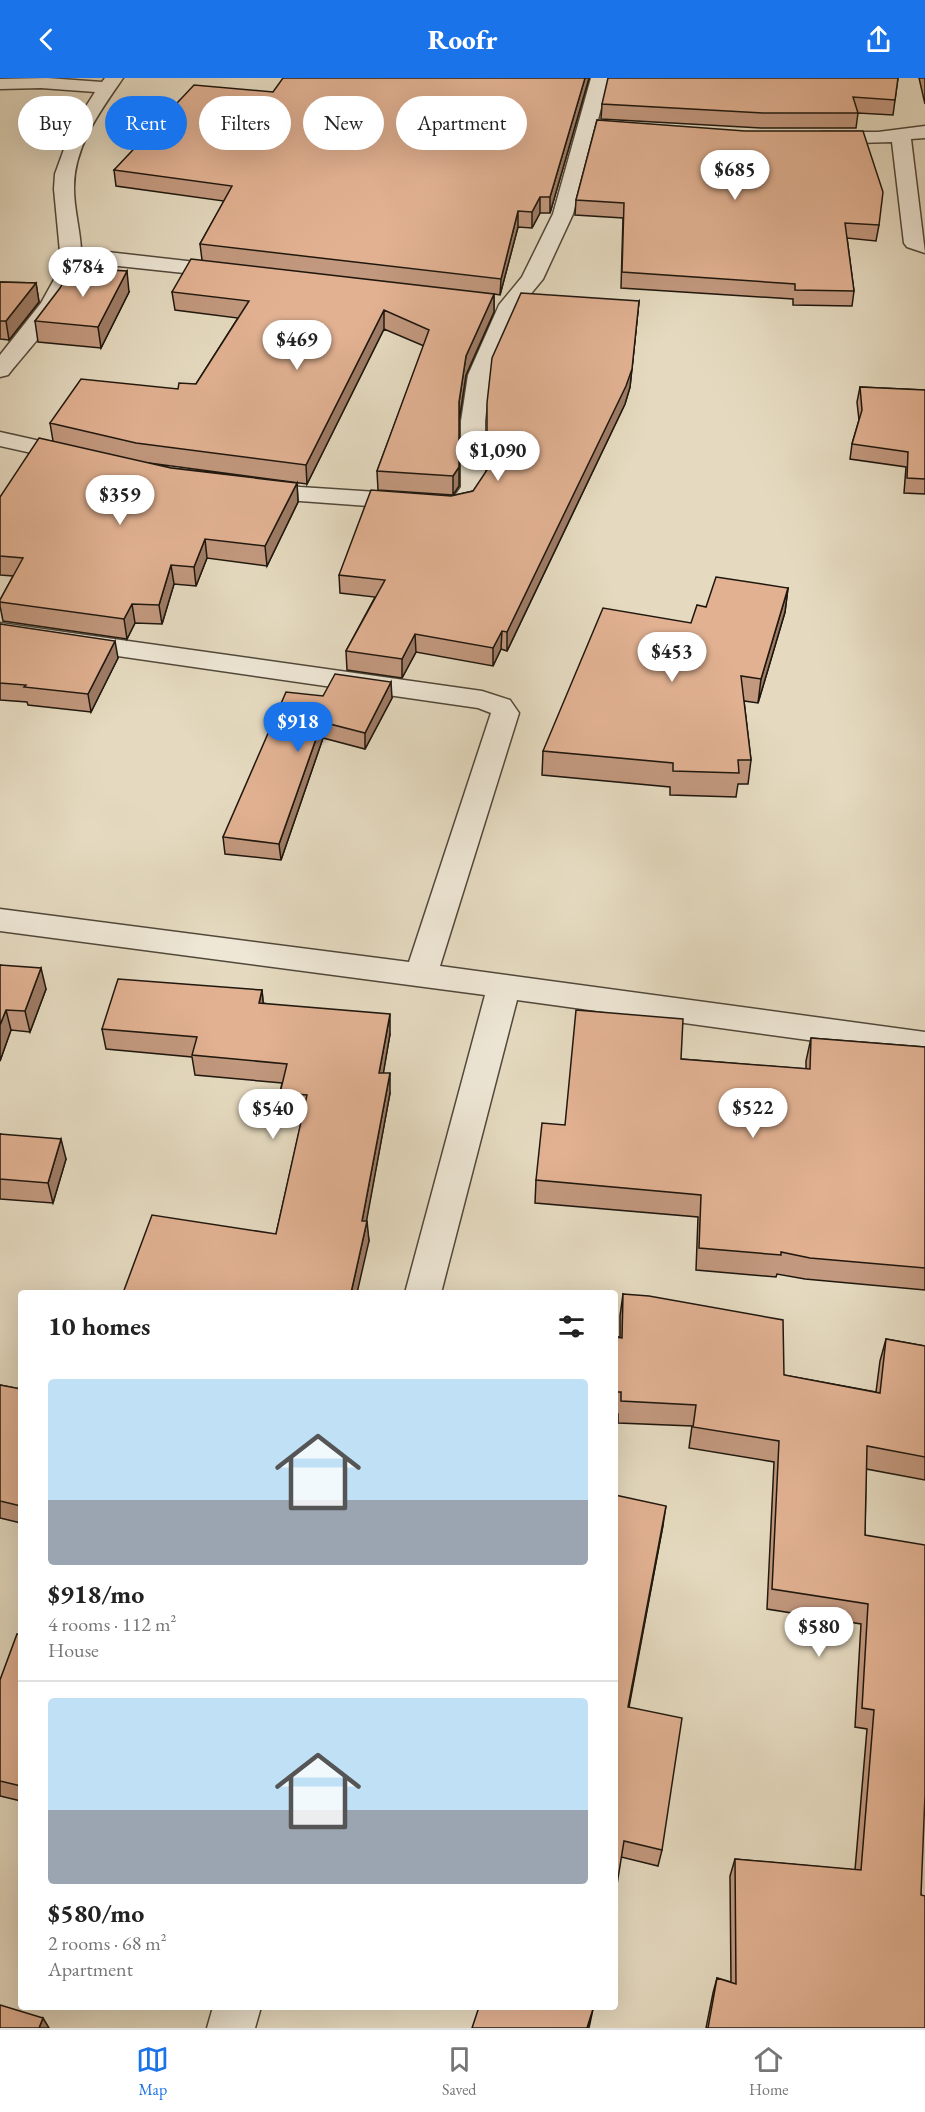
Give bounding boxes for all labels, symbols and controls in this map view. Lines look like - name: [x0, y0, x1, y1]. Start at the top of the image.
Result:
- text: Roofr: [428, 22, 497, 57]
- icon: back: [30, 23, 63, 56]
- icon: share: [862, 23, 895, 56]
- chip: Buy: [18, 96, 93, 150]
- chip: Rent: [105, 96, 187, 150]
- chip: Filters: [199, 96, 291, 150]
- chip: New: [303, 96, 384, 150]
- chip: Apartment: [396, 96, 527, 150]
- pin: $685: [699, 150, 771, 201]
- text: $685: [715, 156, 755, 182]
- pin: $784: [47, 247, 119, 298]
- text: $784: [63, 253, 103, 279]
- pin: $469: [261, 320, 333, 371]
- text: $469: [277, 326, 317, 352]
- pin: $1,090: [449, 431, 547, 482]
- text: $1,090: [470, 437, 526, 463]
- pin: $359: [84, 475, 156, 526]
- text: $359: [100, 481, 140, 507]
- pin: $453: [636, 632, 708, 683]
- text: $453: [652, 638, 692, 664]
- pin: $918: [262, 702, 334, 753]
- text: $918: [278, 708, 318, 734]
- pin: $522: [717, 1088, 789, 1139]
- pin: $540: [237, 1089, 309, 1140]
- text: $522: [733, 1094, 773, 1120]
- text: $540: [253, 1095, 293, 1121]
- text: 10 homes: [48, 1309, 150, 1343]
- icon: filters: [555, 1310, 588, 1343]
- icon: home: [264, 1418, 372, 1526]
- text: $918/mo: [48, 1577, 144, 1611]
- pin: $580: [783, 1607, 855, 1658]
- text: 4 rooms · 112 m²: [48, 1611, 176, 1637]
- text: $580: [799, 1613, 839, 1639]
- text: House: [48, 1637, 99, 1663]
- icon: home: [264, 1737, 372, 1845]
- text: $580/mo: [48, 1896, 144, 1930]
- text: 2 rooms · 68 m²: [48, 1930, 167, 1956]
- text: Apartment: [48, 1956, 133, 1982]
- tab: Map: [136, 2043, 169, 2100]
- tab: Saved: [442, 2043, 476, 2100]
- tab: Home: [749, 2043, 789, 2100]

